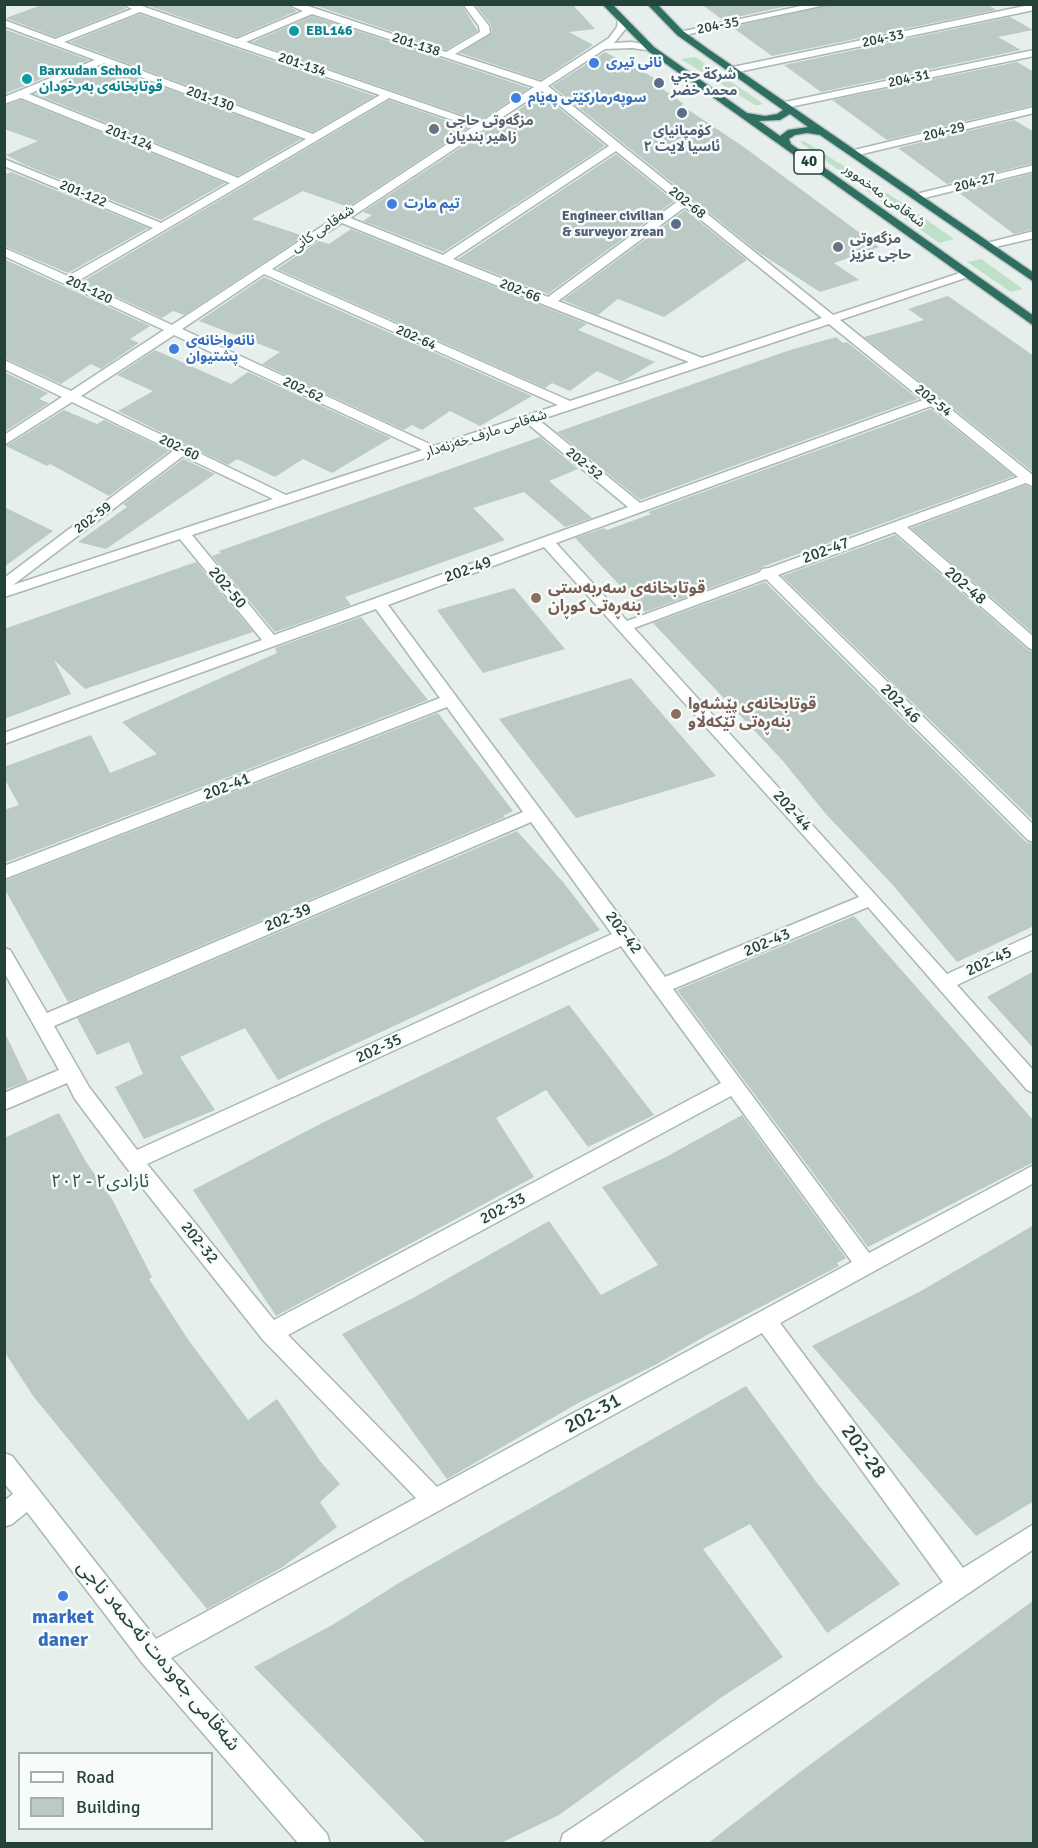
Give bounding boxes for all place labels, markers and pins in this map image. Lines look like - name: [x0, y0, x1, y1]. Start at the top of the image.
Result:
- place label: EBL146: [306, 23, 353, 39]
- marker: EBL146: [287, 24, 301, 38]
- place label: نانی تیری: [606, 55, 662, 71]
- marker: نانی تیری: [587, 56, 601, 70]
- place label: Barxudan School قوتابخانەی بەرخودان: [39, 63, 163, 96]
- place label: شركة حجي محمد خضر: [671, 67, 737, 100]
- marker: Barxudan School قوتابخانەی بەرخودان: [20, 72, 34, 86]
- marker: شركة حجي محمد خضر: [652, 76, 666, 90]
- place label: سوپەرماركێتی پەیام: [528, 90, 646, 106]
- marker: سوپەرماركێتی پەیام: [509, 91, 523, 105]
- marker: کۆمپانیای ئاسیا لایت ٢: [675, 106, 689, 120]
- place label: مزگەوتی حاجی زاهیر بندیان: [446, 113, 534, 146]
- marker: مزگەوتی حاجی زاهیر بندیان: [427, 122, 441, 136]
- place label: کۆمپانیای ئاسیا لایت ٢: [644, 123, 720, 156]
- place label: تيم مارت: [404, 196, 460, 212]
- marker: تيم مارت: [385, 197, 399, 211]
- place label: Engineer civilian & surveyor zrean: [562, 208, 664, 240]
- marker: Engineer civilian & surveyor zrean: [669, 217, 683, 231]
- place label: مزگەوتی حاجی عزیز: [850, 231, 911, 264]
- marker: مزگەوتی حاجی عزیز: [831, 240, 845, 254]
- place label: نانەواخانەی پشتیوان: [186, 333, 255, 366]
- marker: نانەواخانەی پشتیوان: [167, 342, 181, 356]
- place label: قوتابخانەی سەربەستی بنەڕەتی کوڕان: [548, 579, 705, 617]
- marker: قوتابخانەی سەربەستی بنەڕەتی کوڕان: [529, 591, 543, 605]
- place label: قوتابخانەی پێشەوا بنەڕەتی تێکەڵاو: [688, 695, 816, 733]
- marker: قوتابخانەی پێشەوا بنەڕەتی تێکەڵاو: [669, 707, 683, 721]
- marker: market daner: [56, 1589, 70, 1603]
- place label: market daner: [32, 1606, 94, 1653]

